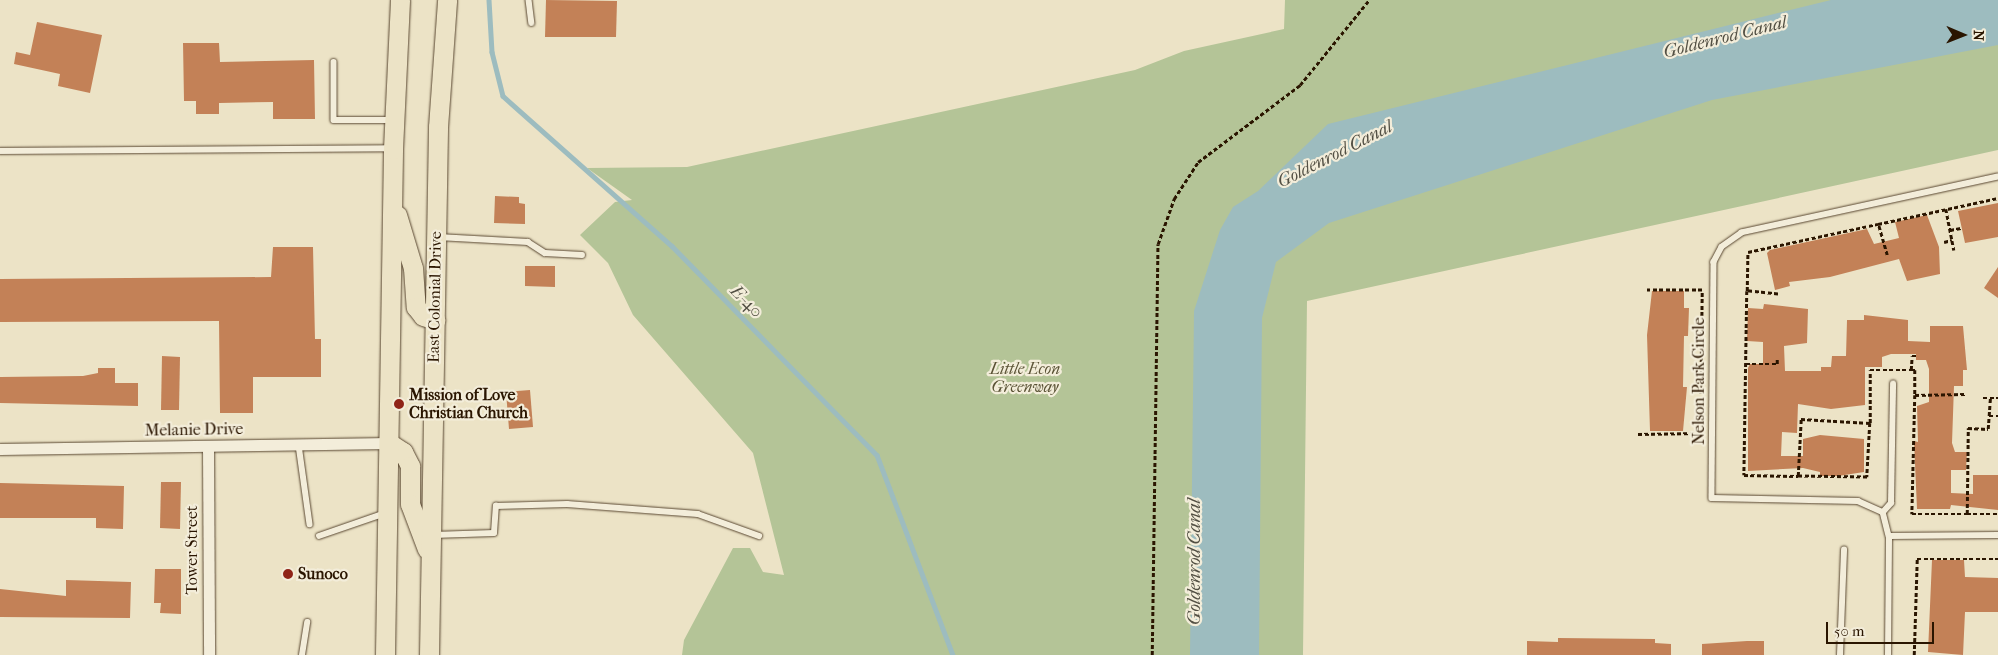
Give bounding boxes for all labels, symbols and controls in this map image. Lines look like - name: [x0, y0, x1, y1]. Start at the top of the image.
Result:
- north arrow: [1938, 10, 1988, 60]
- water label: Goldenrod Canal: [1661, 12, 1789, 64]
- text: N: [1970, 30, 1987, 41]
- water label: Goldenrod Canal: [1274, 117, 1396, 193]
- street label: East Colonial Drive: [424, 231, 446, 363]
- water label: E-40: [725, 281, 767, 323]
- street label: Nelson Park Circle: [1689, 317, 1709, 445]
- park label: Little Econ Greenway: [990, 359, 1060, 397]
- place label: Mission of Love Christian Church: [409, 385, 528, 423]
- marker: Mission of Love Christian Church: [393, 398, 405, 410]
- street label: Melanie Drive: [145, 420, 243, 440]
- water label: Goldenrod Canal: [1184, 499, 1206, 625]
- street label: Tower Street: [182, 505, 202, 595]
- place label: Sunoco: [298, 564, 348, 584]
- marker: Sunoco: [282, 568, 294, 580]
- scale bar: [1828, 612, 1936, 644]
- text: 50 m: [1834, 622, 1864, 640]

